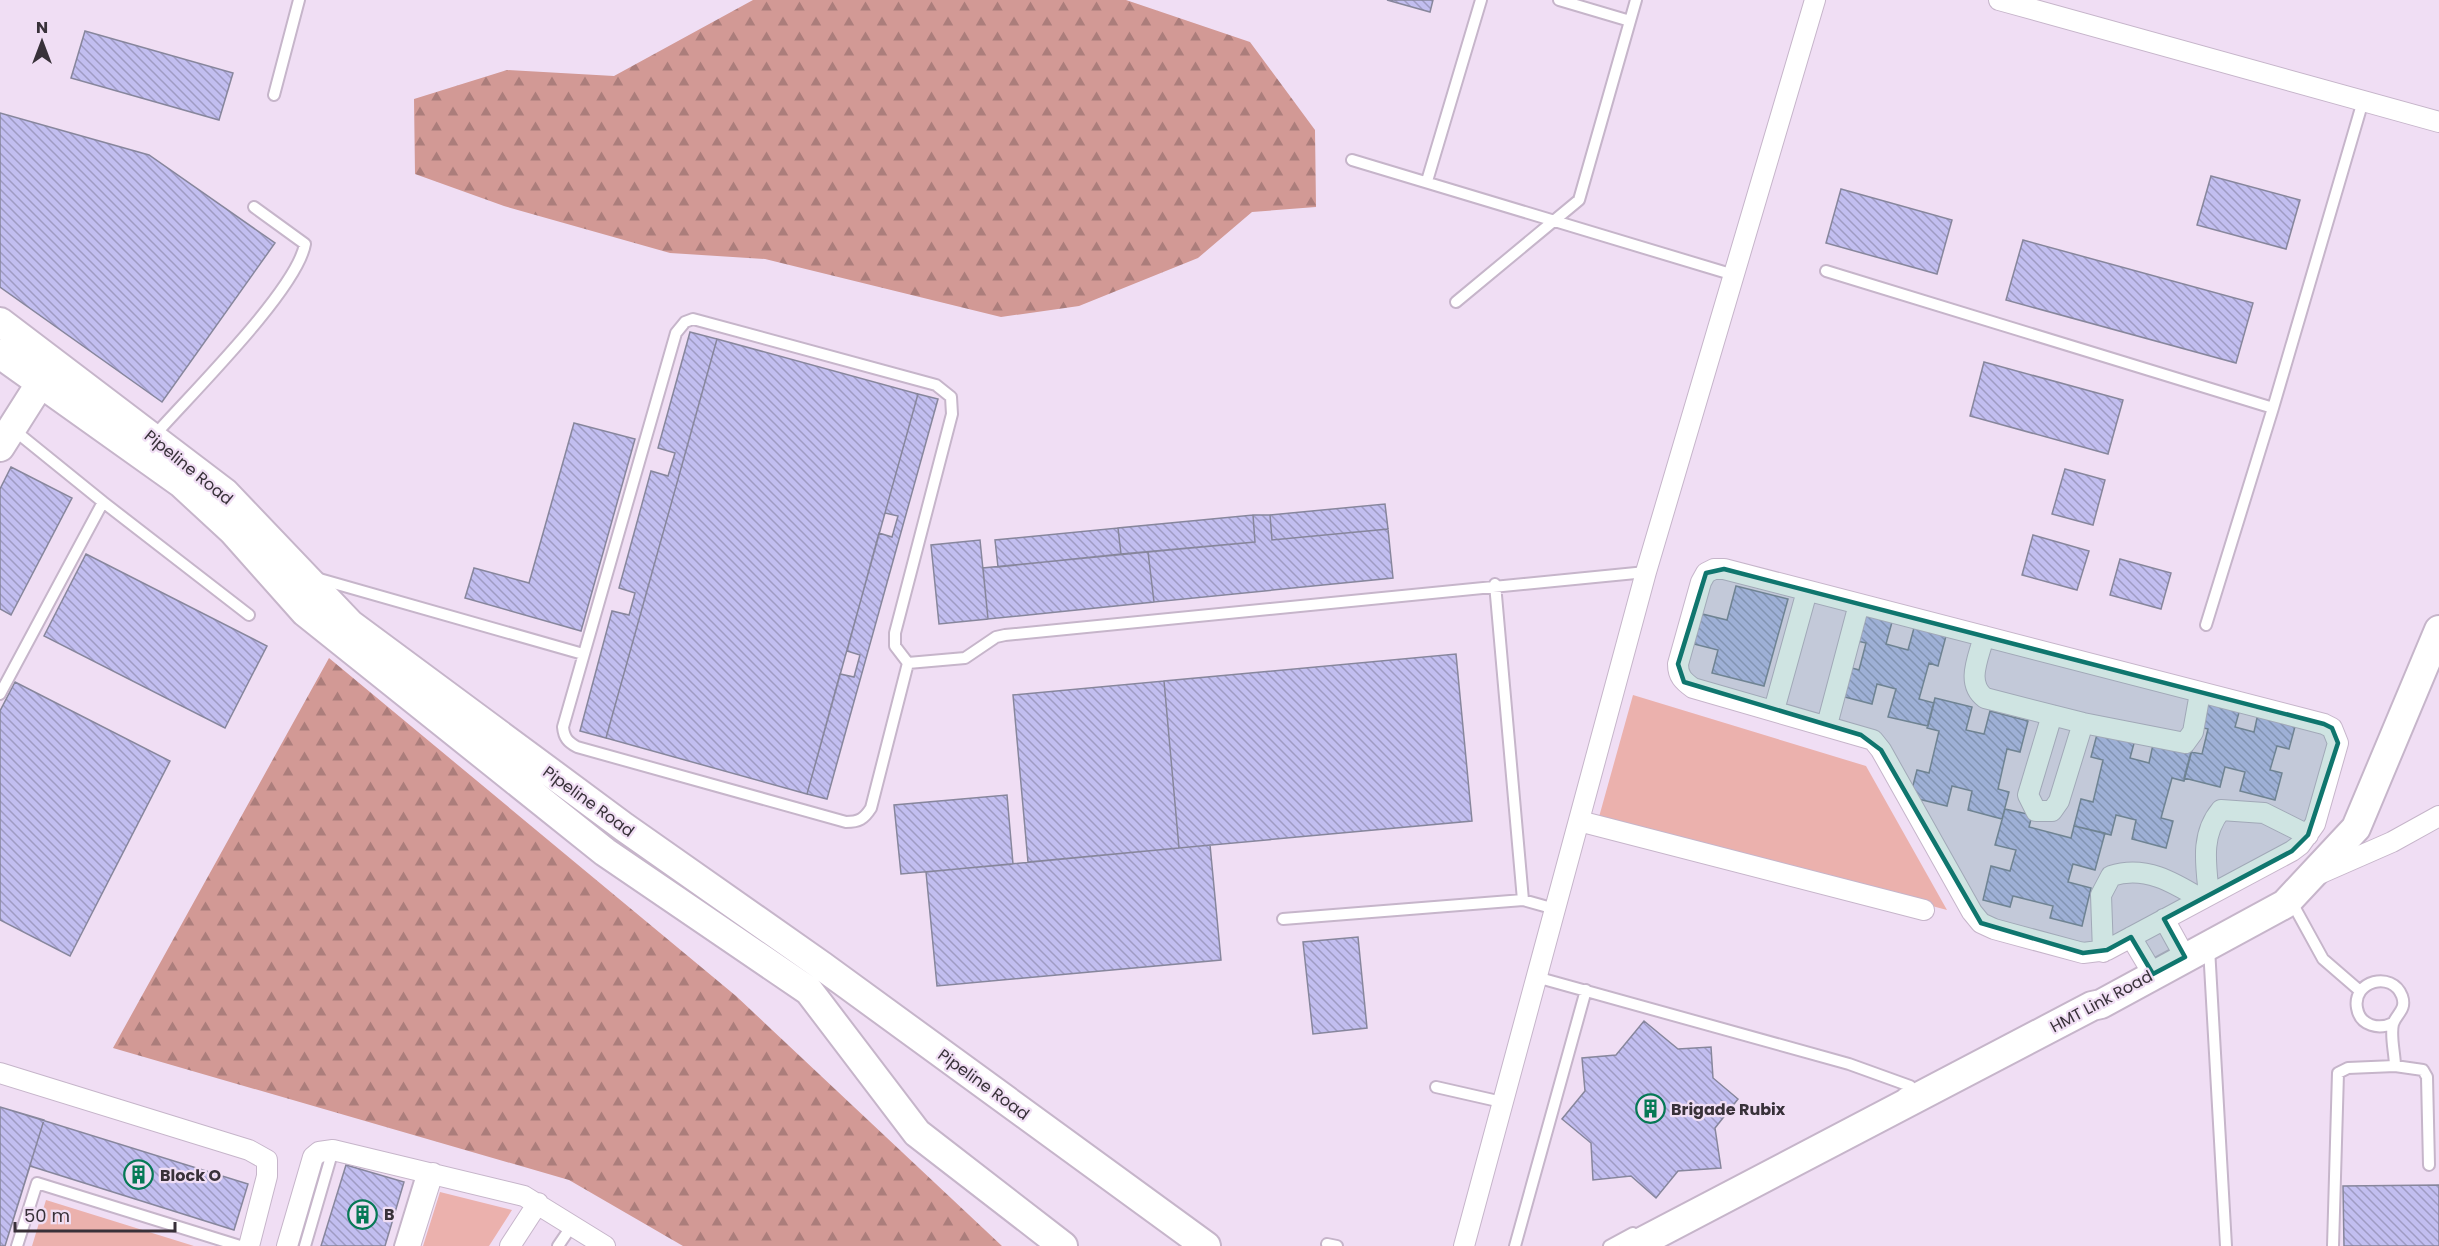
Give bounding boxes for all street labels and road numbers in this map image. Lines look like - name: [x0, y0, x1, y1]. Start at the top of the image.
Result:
- street label: Pipeline Road: [140, 425, 238, 510]
- street label: Pipeline Road: [538, 760, 639, 842]
- street label: HMT Link Road: [2046, 965, 2157, 1038]
- street label: Pipeline Road: [933, 1043, 1034, 1125]

